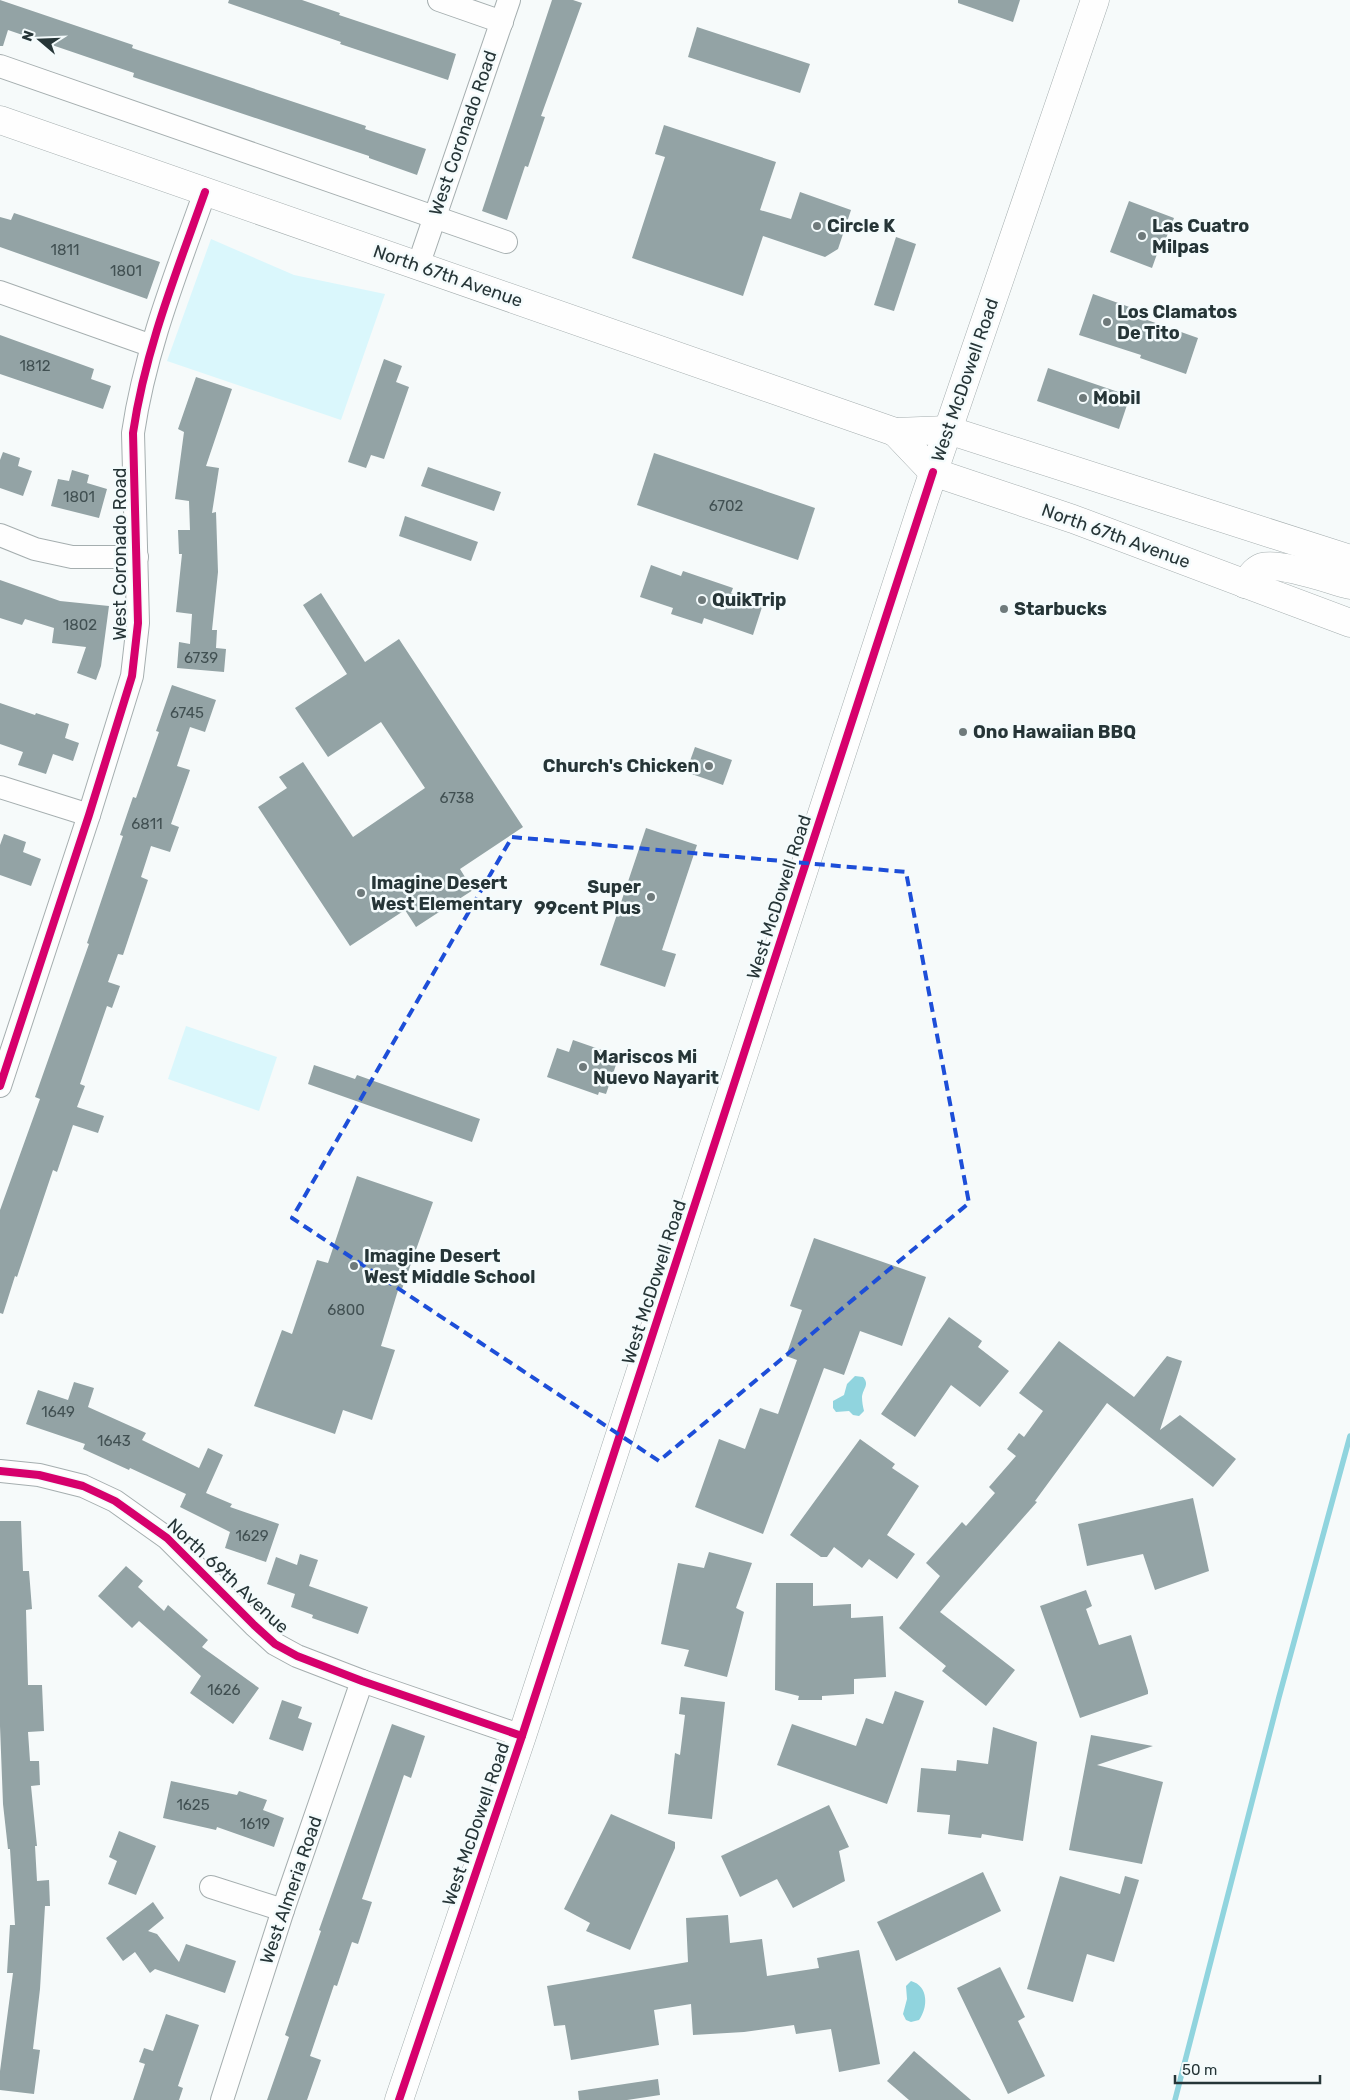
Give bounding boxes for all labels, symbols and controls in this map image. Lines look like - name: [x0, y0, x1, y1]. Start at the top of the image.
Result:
- north arrow: [15, 15, 65, 65]
- text: N: [19, 28, 38, 43]
- street label: West Coronado Road: [424, 48, 502, 218]
- place label: Circle K: [827, 215, 895, 237]
- place label: Las Cuatro Milpas: [1152, 215, 1249, 258]
- marker: Circle K: [811, 220, 823, 232]
- marker: Las Cuatro Milpas: [1136, 230, 1148, 242]
- street label: North 67th Avenue: [370, 240, 526, 312]
- house number: 1811: [51, 241, 79, 259]
- house number: 1801: [110, 262, 142, 280]
- street label: West McDowell Road: [927, 295, 1003, 465]
- place label: Los Clamatos De Tito: [1117, 301, 1237, 344]
- marker: Los Clamatos De Tito: [1101, 316, 1113, 328]
- house number: 1812: [19, 357, 51, 375]
- place label: Mobil: [1093, 387, 1141, 409]
- marker: Mobil: [1077, 392, 1089, 404]
- street label: West Coronado Road: [109, 467, 131, 641]
- house number: 1801: [63, 488, 95, 506]
- house number: 6702: [709, 497, 743, 515]
- street label: North 67th Avenue: [1039, 499, 1193, 573]
- place label: QuikTrip: [712, 589, 786, 611]
- marker: QuikTrip: [696, 594, 708, 606]
- place label: Starbucks: [1014, 598, 1107, 620]
- marker: Starbucks: [998, 603, 1010, 615]
- house number: 1802: [63, 616, 97, 634]
- house number: 6739: [184, 649, 218, 667]
- house number: 6745: [170, 704, 204, 722]
- place label: Ono Hawaiian BBQ: [973, 721, 1136, 743]
- marker: Ono Hawaiian BBQ: [957, 726, 969, 738]
- place label: Church's Chicken: [543, 755, 699, 777]
- marker: Church's Chicken: [703, 760, 715, 772]
- house number: 6738: [440, 789, 474, 807]
- street label: West McDowell Road: [742, 812, 816, 982]
- house number: 6811: [131, 815, 163, 833]
- place label: Imagine Desert West Elementary: [371, 872, 523, 915]
- place label: Super 99cent Plus: [534, 876, 641, 919]
- marker: Imagine Desert West Elementary: [355, 887, 367, 899]
- marker: Super 99cent Plus: [645, 891, 657, 903]
- place label: Mariscos Mi Nuevo Nayarit: [593, 1046, 719, 1089]
- marker: Mariscos Mi Nuevo Nayarit: [577, 1061, 589, 1073]
- street label: West McDowell Road: [617, 1197, 691, 1367]
- place label: Imagine Desert West Middle School: [364, 1245, 535, 1288]
- marker: Imagine Desert West Middle School: [348, 1260, 360, 1272]
- house number: 6800: [327, 1301, 365, 1319]
- house number: 1649: [41, 1403, 75, 1421]
- house number: 1643: [97, 1432, 131, 1450]
- street label: North 69th Avenue: [162, 1514, 294, 1638]
- house number: 1629: [235, 1527, 269, 1545]
- house number: 1626: [207, 1681, 241, 1699]
- street label: West McDowell Road: [438, 1739, 514, 1909]
- house number: 1625: [176, 1796, 210, 1814]
- street label: West Almeria Road: [255, 1813, 327, 1967]
- house number: 1619: [240, 1815, 270, 1833]
- scale bar: [1175, 2052, 1320, 2084]
- text: 50 m: [1182, 2061, 1217, 2079]

